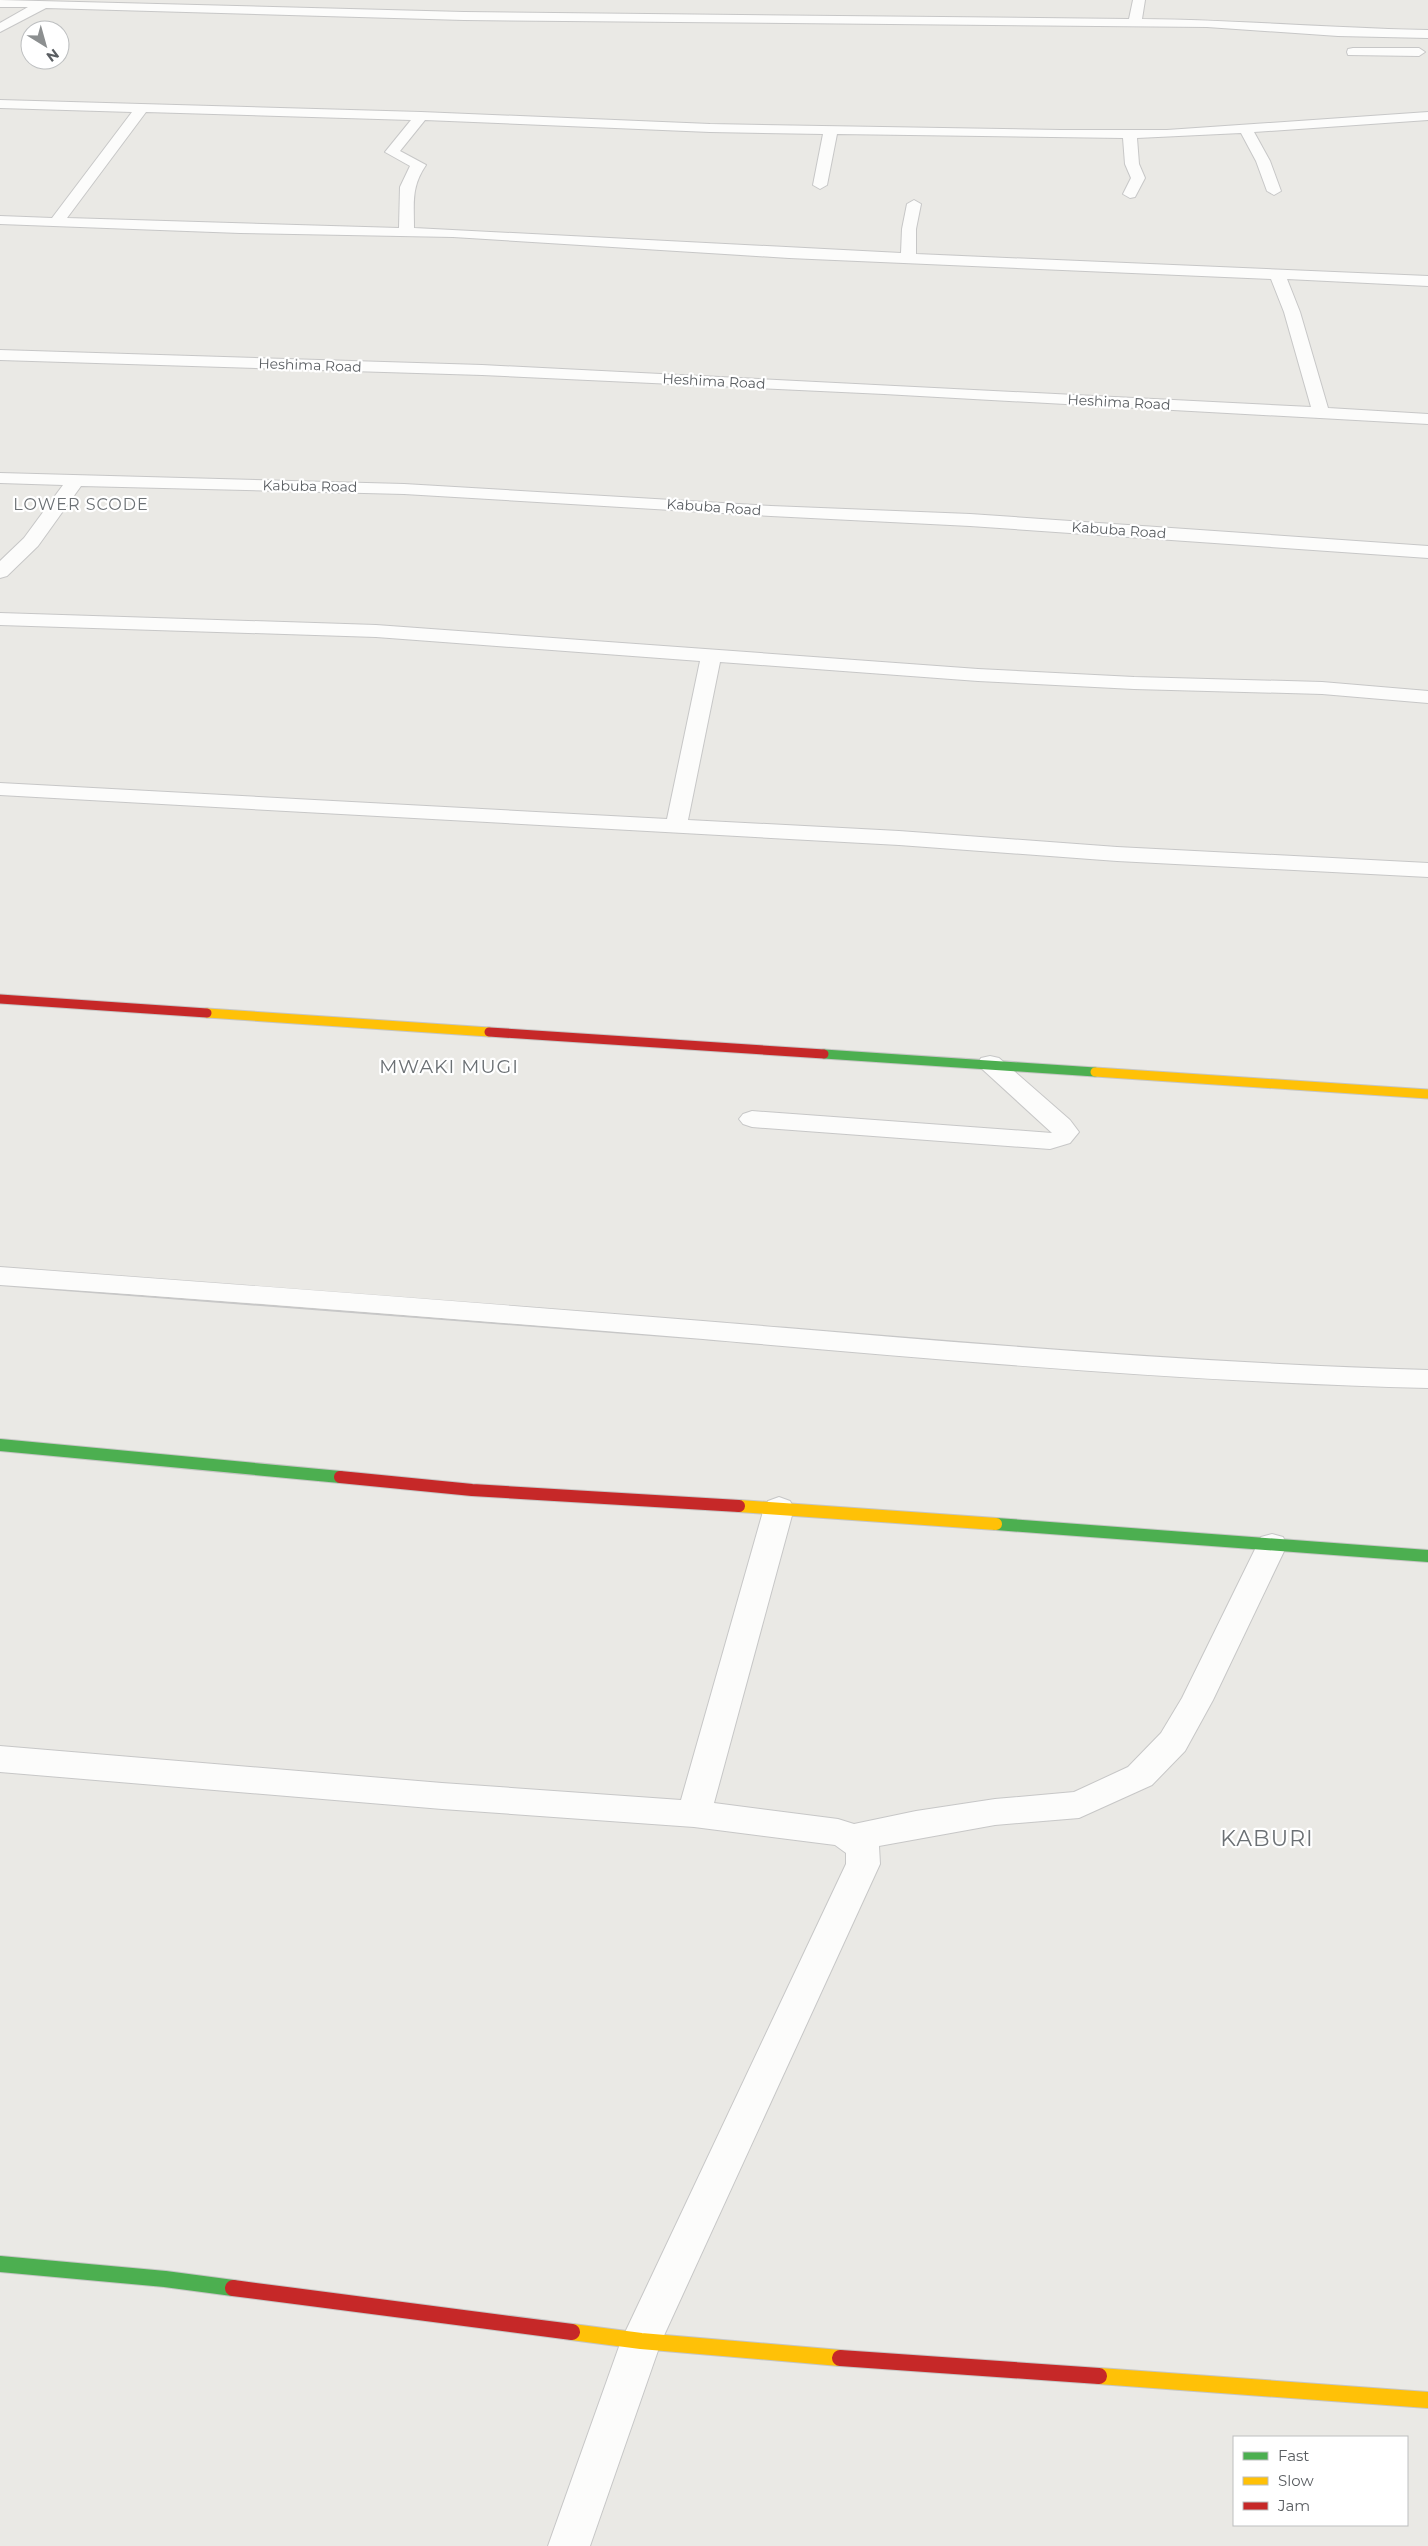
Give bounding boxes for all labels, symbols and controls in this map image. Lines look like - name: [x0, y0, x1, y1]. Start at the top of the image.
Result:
- north arrow: [20, 20, 70, 70]
- text: N: [43, 45, 63, 66]
- street label: Heshima Road: [258, 354, 362, 376]
- street label: Heshima Road: [662, 369, 766, 393]
- street label: Heshima Road: [1067, 390, 1171, 414]
- street label: Kabuba Road: [262, 476, 358, 496]
- district label: LOWER SCODE: [13, 495, 149, 514]
- street label: Kabuba Road: [666, 495, 762, 519]
- street label: Kabuba Road: [1071, 518, 1167, 542]
- district label: MWAKI MUGI: [379, 1055, 519, 1078]
- district label: KABURI: [1220, 1825, 1314, 1852]
- legend: [1233, 2436, 1408, 2526]
- text: Fast: [1278, 2446, 1309, 2465]
- text: Slow: [1278, 2471, 1314, 2490]
- text: Jam: [1277, 2496, 1310, 2515]

